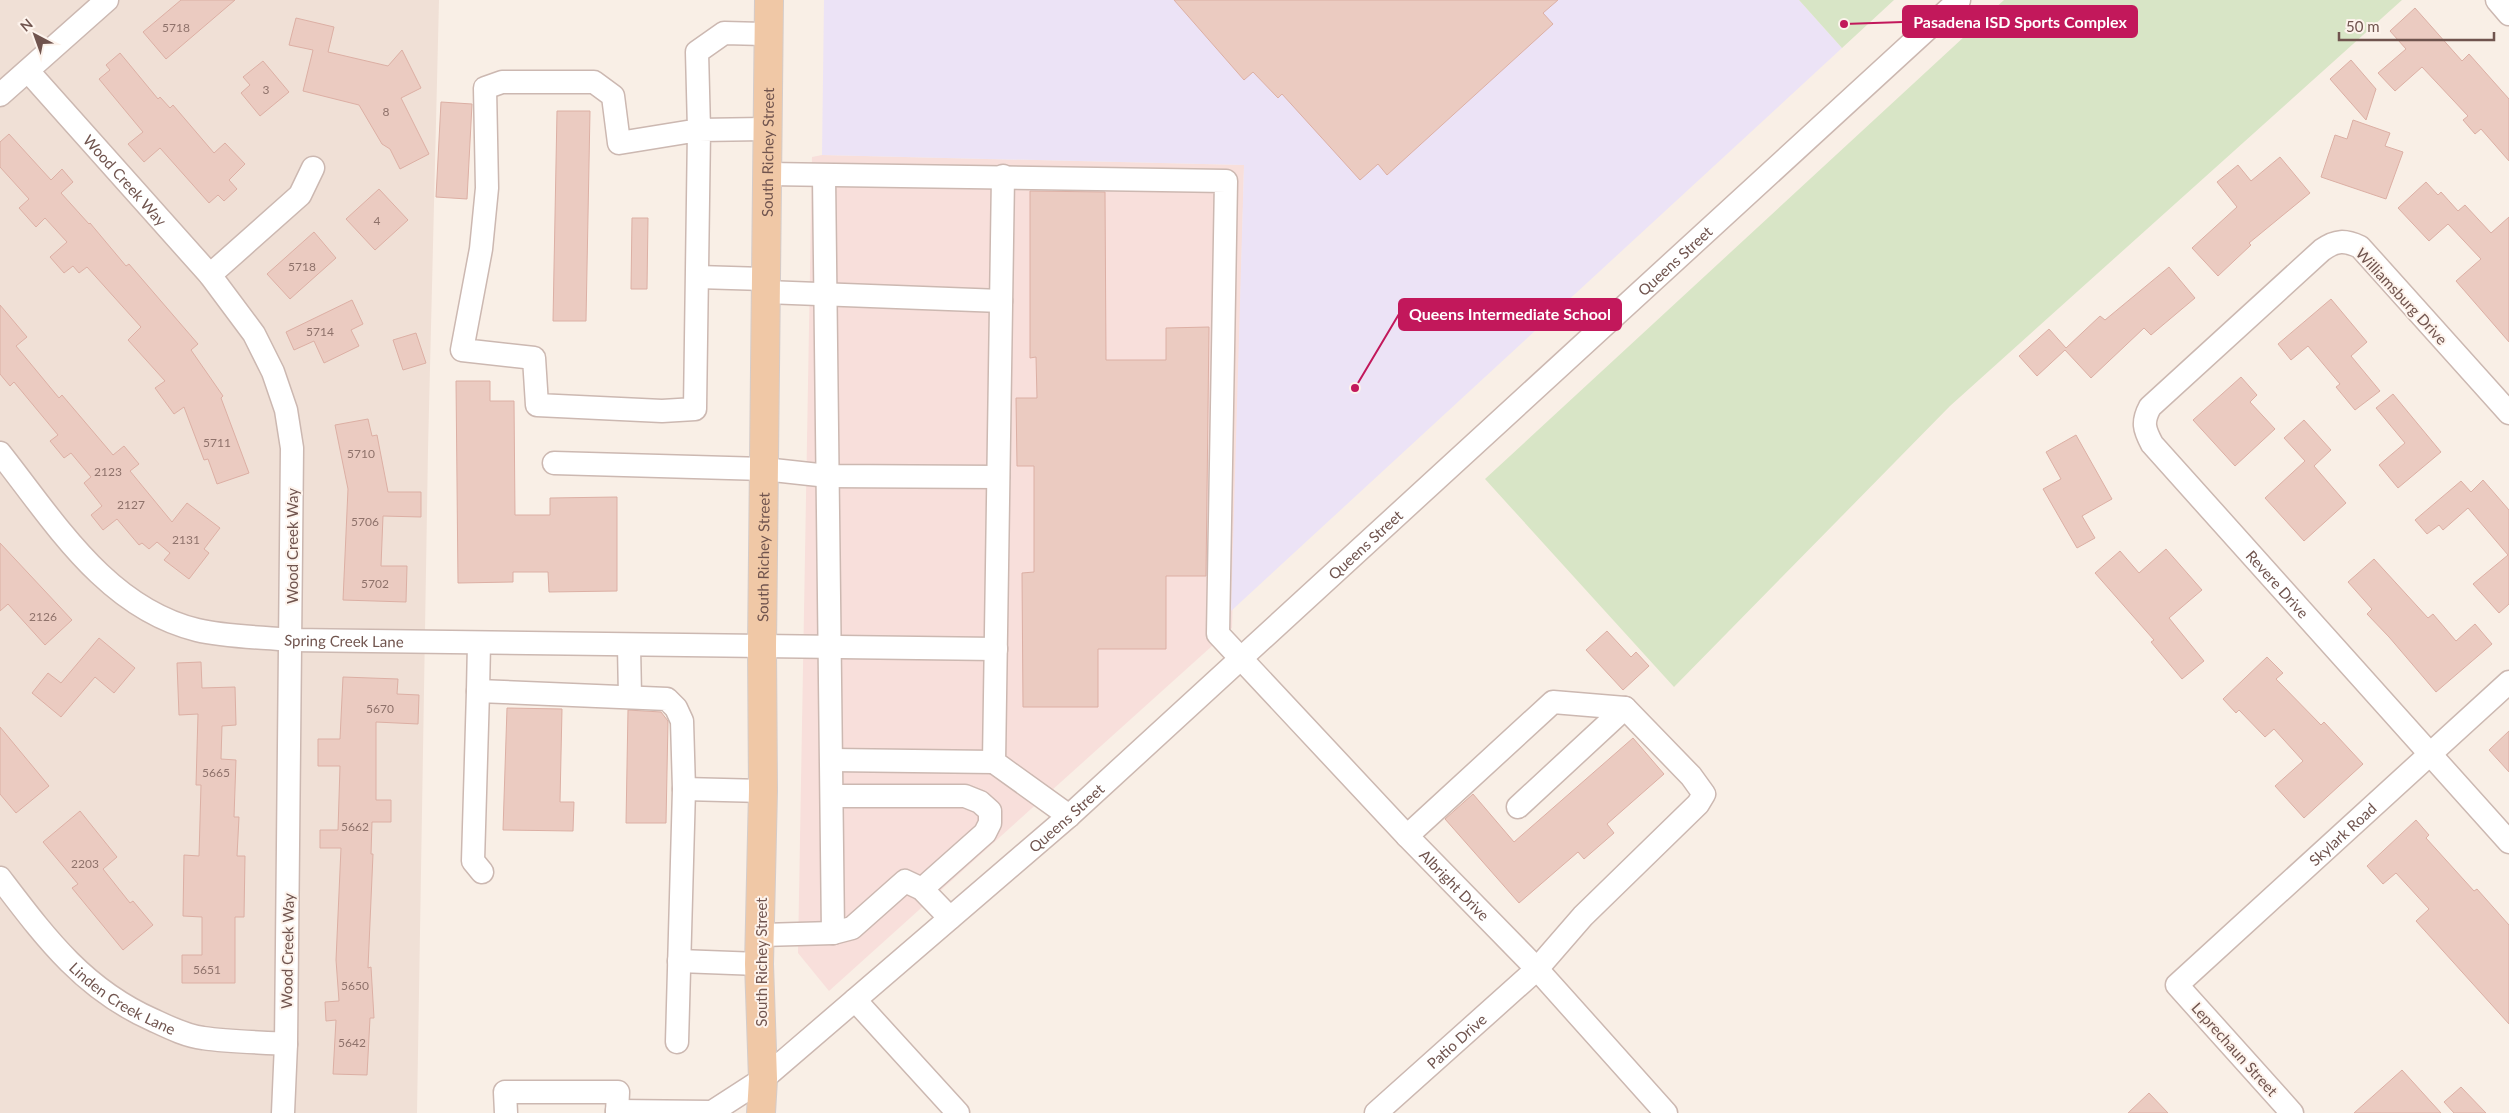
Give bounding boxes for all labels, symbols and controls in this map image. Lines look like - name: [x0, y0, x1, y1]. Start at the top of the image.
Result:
- callout: Pasadena ISD Sports Complex: [1903, 6, 2137, 37]
- north arrow: [10, 10, 60, 60]
- scale bar: [2339, 10, 2494, 42]
- text: Pasadena ISD Sports Complex: [1913, 12, 2128, 31]
- text: N: [16, 15, 36, 35]
- text: 50 m: [2346, 17, 2380, 35]
- house number: 5718: [162, 20, 190, 35]
- house number: 3: [263, 82, 270, 97]
- street label: South Richey Street: [758, 87, 777, 217]
- house number: 8: [383, 104, 390, 119]
- street label: Wood Creek Way: [80, 131, 171, 229]
- house number: 4: [374, 213, 381, 228]
- street label: Queens Street: [1634, 222, 1716, 299]
- street label: Williamsburg Drive: [2353, 244, 2451, 348]
- house number: 5718: [288, 259, 316, 274]
- callout: Queens Intermediate School: [1399, 299, 1621, 330]
- text: Queens Intermediate School: [1409, 304, 1611, 323]
- house number: 5714: [306, 324, 334, 339]
- house number: 5711: [203, 435, 231, 450]
- house number: 5710: [347, 446, 375, 461]
- house number: 2123: [94, 464, 122, 479]
- street label: Wood Creek Way: [283, 488, 301, 604]
- street label: South Richey Street: [753, 492, 773, 622]
- house number: 2127: [117, 497, 145, 512]
- street label: Queens Street: [1324, 506, 1406, 583]
- house number: 5706: [351, 514, 379, 529]
- house number: 2131: [172, 532, 200, 547]
- street label: Revere Drive: [2243, 546, 2313, 622]
- house number: 5702: [361, 576, 389, 591]
- house number: 2126: [29, 609, 57, 624]
- street label: Spring Creek Lane: [283, 630, 404, 650]
- house number: 5670: [366, 701, 394, 716]
- house number: 5665: [202, 765, 230, 780]
- street label: Queens Street: [1025, 779, 1108, 856]
- street label: Skylark Road: [2305, 799, 2380, 869]
- house number: 5662: [341, 819, 369, 834]
- street label: Albright Drive: [1416, 846, 1493, 924]
- house number: 2203: [71, 856, 99, 871]
- street label: Wood Creek Way: [277, 893, 297, 1009]
- street label: South Richey Street: [752, 897, 770, 1027]
- street label: Linden Creek Lane: [66, 958, 178, 1038]
- house number: 5651: [193, 962, 221, 977]
- house number: 5650: [341, 978, 369, 993]
- street label: Leprechaun Street: [2188, 999, 2282, 1100]
- street label: Patio Drive: [1423, 1010, 1490, 1072]
- house number: 5642: [338, 1035, 366, 1050]

